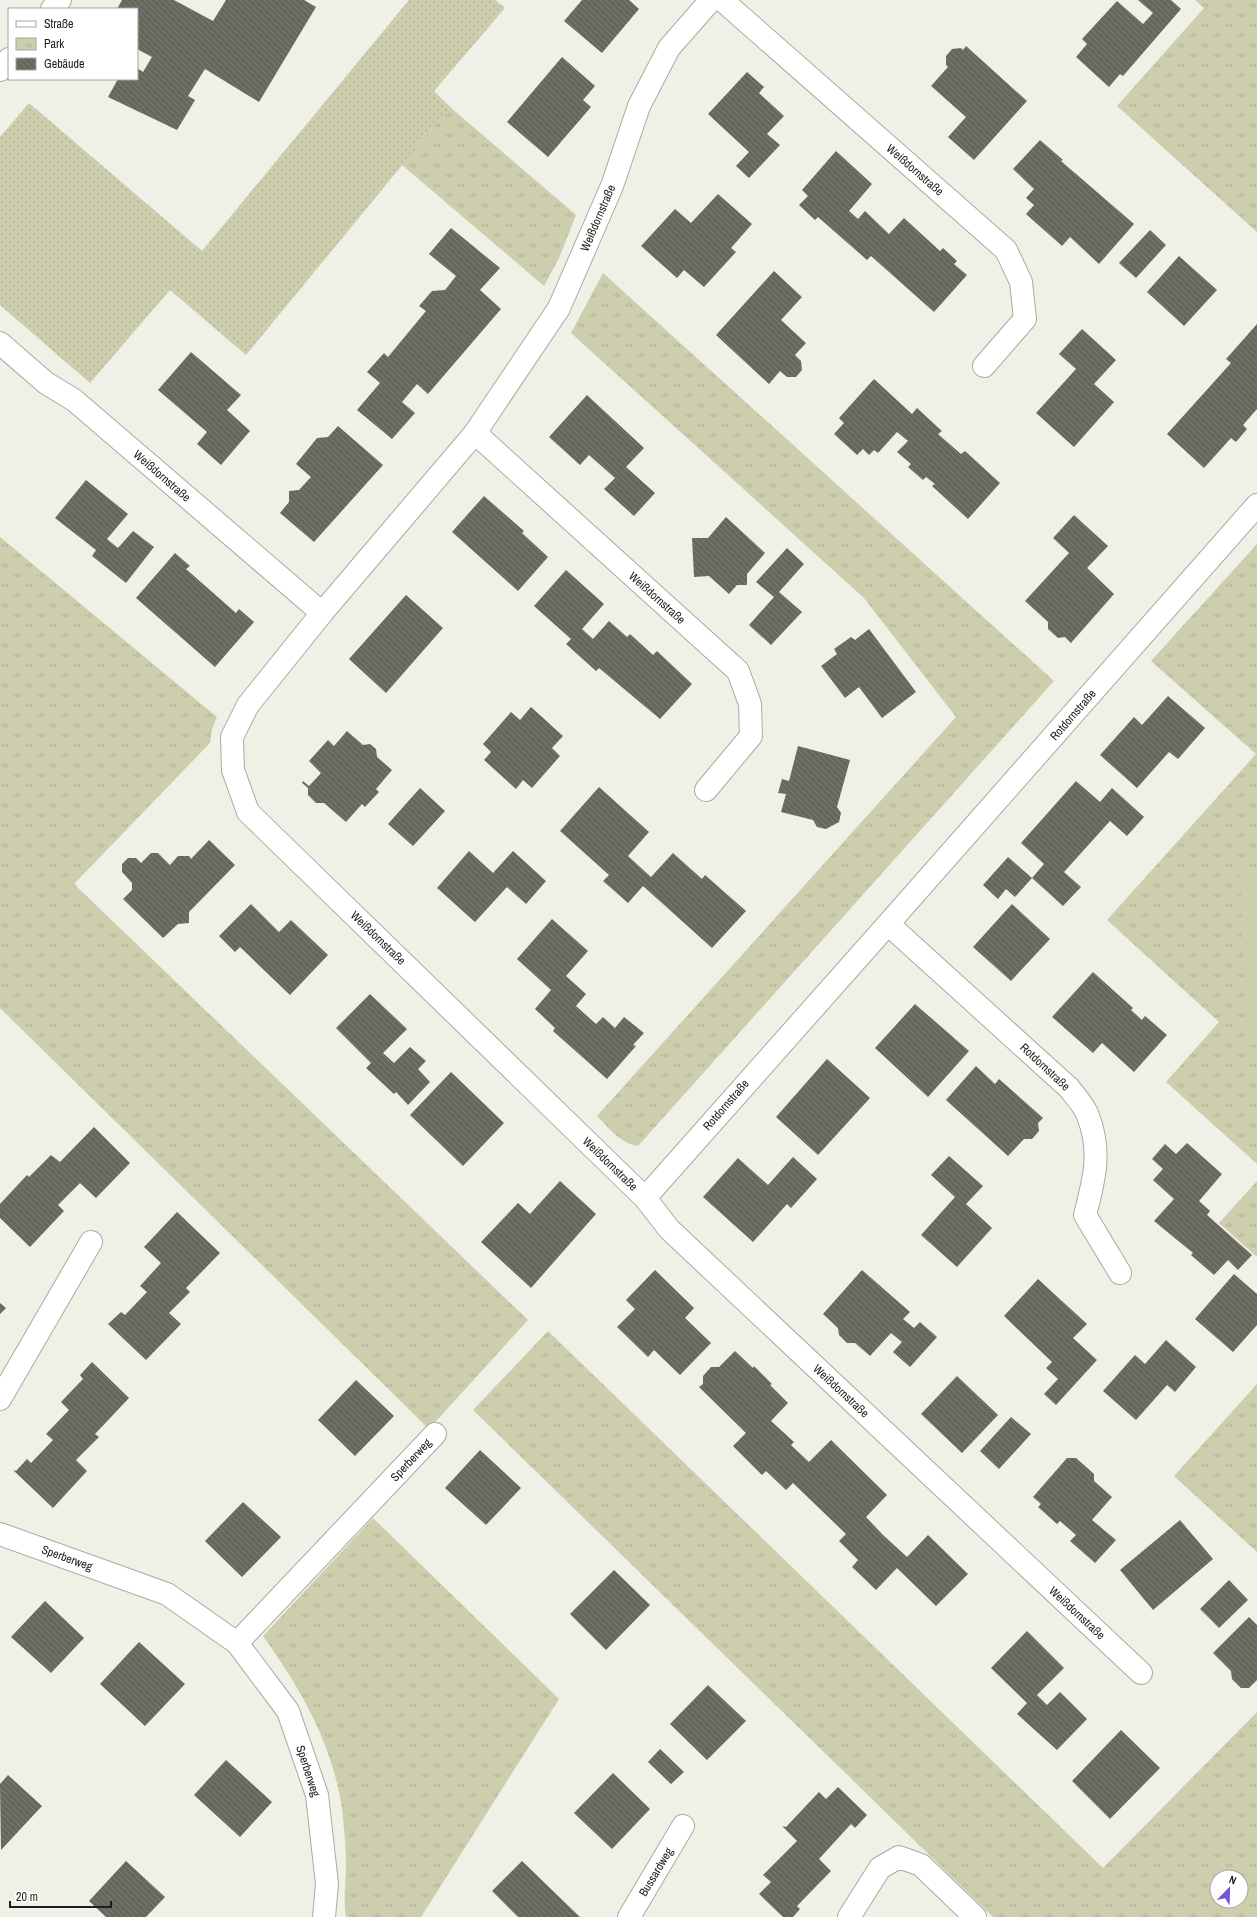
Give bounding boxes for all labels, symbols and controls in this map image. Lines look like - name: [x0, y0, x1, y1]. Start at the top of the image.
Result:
- legend: [8, 8, 138, 80]
- text: Straße: [44, 16, 74, 32]
- text: Park: [44, 36, 64, 52]
- text: Gebäude: [44, 56, 85, 72]
- street label: Weißdornstraße: [883, 141, 947, 199]
- street label: Weißdornstraße: [577, 182, 619, 254]
- street label: Weißdornstraße: [130, 447, 194, 505]
- street label: Weißdornstraße: [625, 568, 689, 628]
- street label: Rotdornstraße: [1046, 686, 1100, 744]
- street label: Weißdornstraße: [347, 908, 409, 968]
- street label: Rotdornstraße: [1017, 1040, 1073, 1094]
- street label: Rotdornstraße: [699, 1076, 753, 1134]
- street label: Weißdornstraße: [579, 1134, 641, 1194]
- street label: Weißdornstraße: [810, 1361, 872, 1421]
- street label: Sperberweg: [387, 1435, 435, 1485]
- street label: Sperberweg: [39, 1541, 95, 1575]
- street label: Weißdornstraße: [1046, 1583, 1108, 1643]
- street label: Sperberweg: [292, 1743, 324, 1799]
- street label: Bussardweg: [635, 1844, 677, 1899]
- north arrow: [1209, 1869, 1249, 1909]
- text: N: [1227, 1872, 1239, 1888]
- scale bar: [10, 1883, 111, 1909]
- text: 20 m: [16, 1889, 38, 1905]

